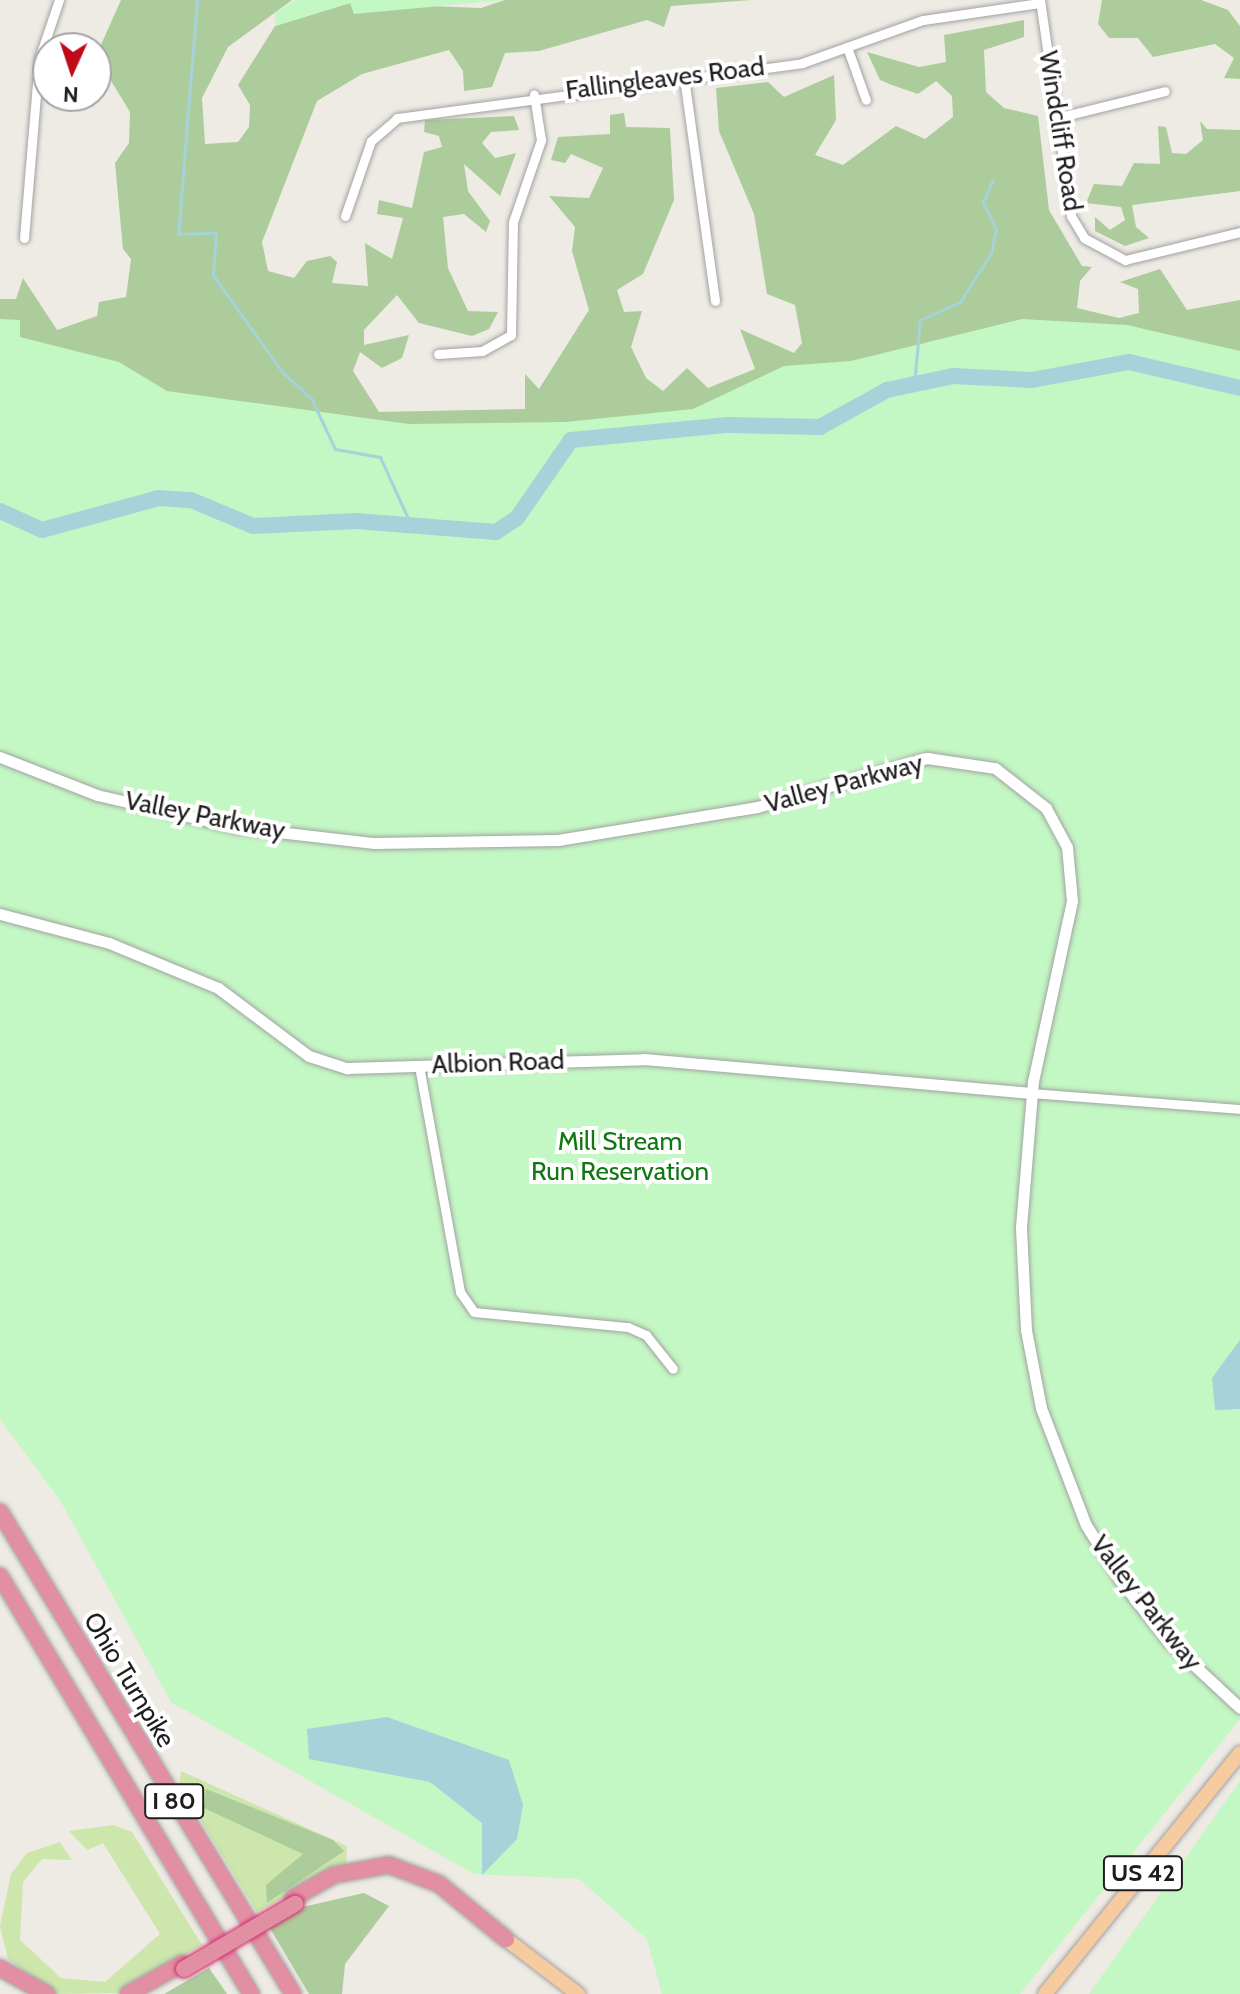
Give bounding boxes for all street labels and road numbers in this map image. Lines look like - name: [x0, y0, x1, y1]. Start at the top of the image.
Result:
- street label: Windcliff Road: [1032, 49, 1088, 213]
- street label: Fallingleaves Road: [564, 51, 766, 107]
- street label: Valley Parkway: [762, 748, 926, 820]
- street label: Valley Parkway: [122, 785, 288, 847]
- street label: Albion Road: [431, 1045, 565, 1081]
- street label: Valley Parkway: [1084, 1529, 1208, 1677]
- street label: Ohio Turnpike: [76, 1607, 182, 1753]
- road number: I 80: [144, 1781, 204, 1821]
- road number: US 42: [1101, 1853, 1185, 1893]

